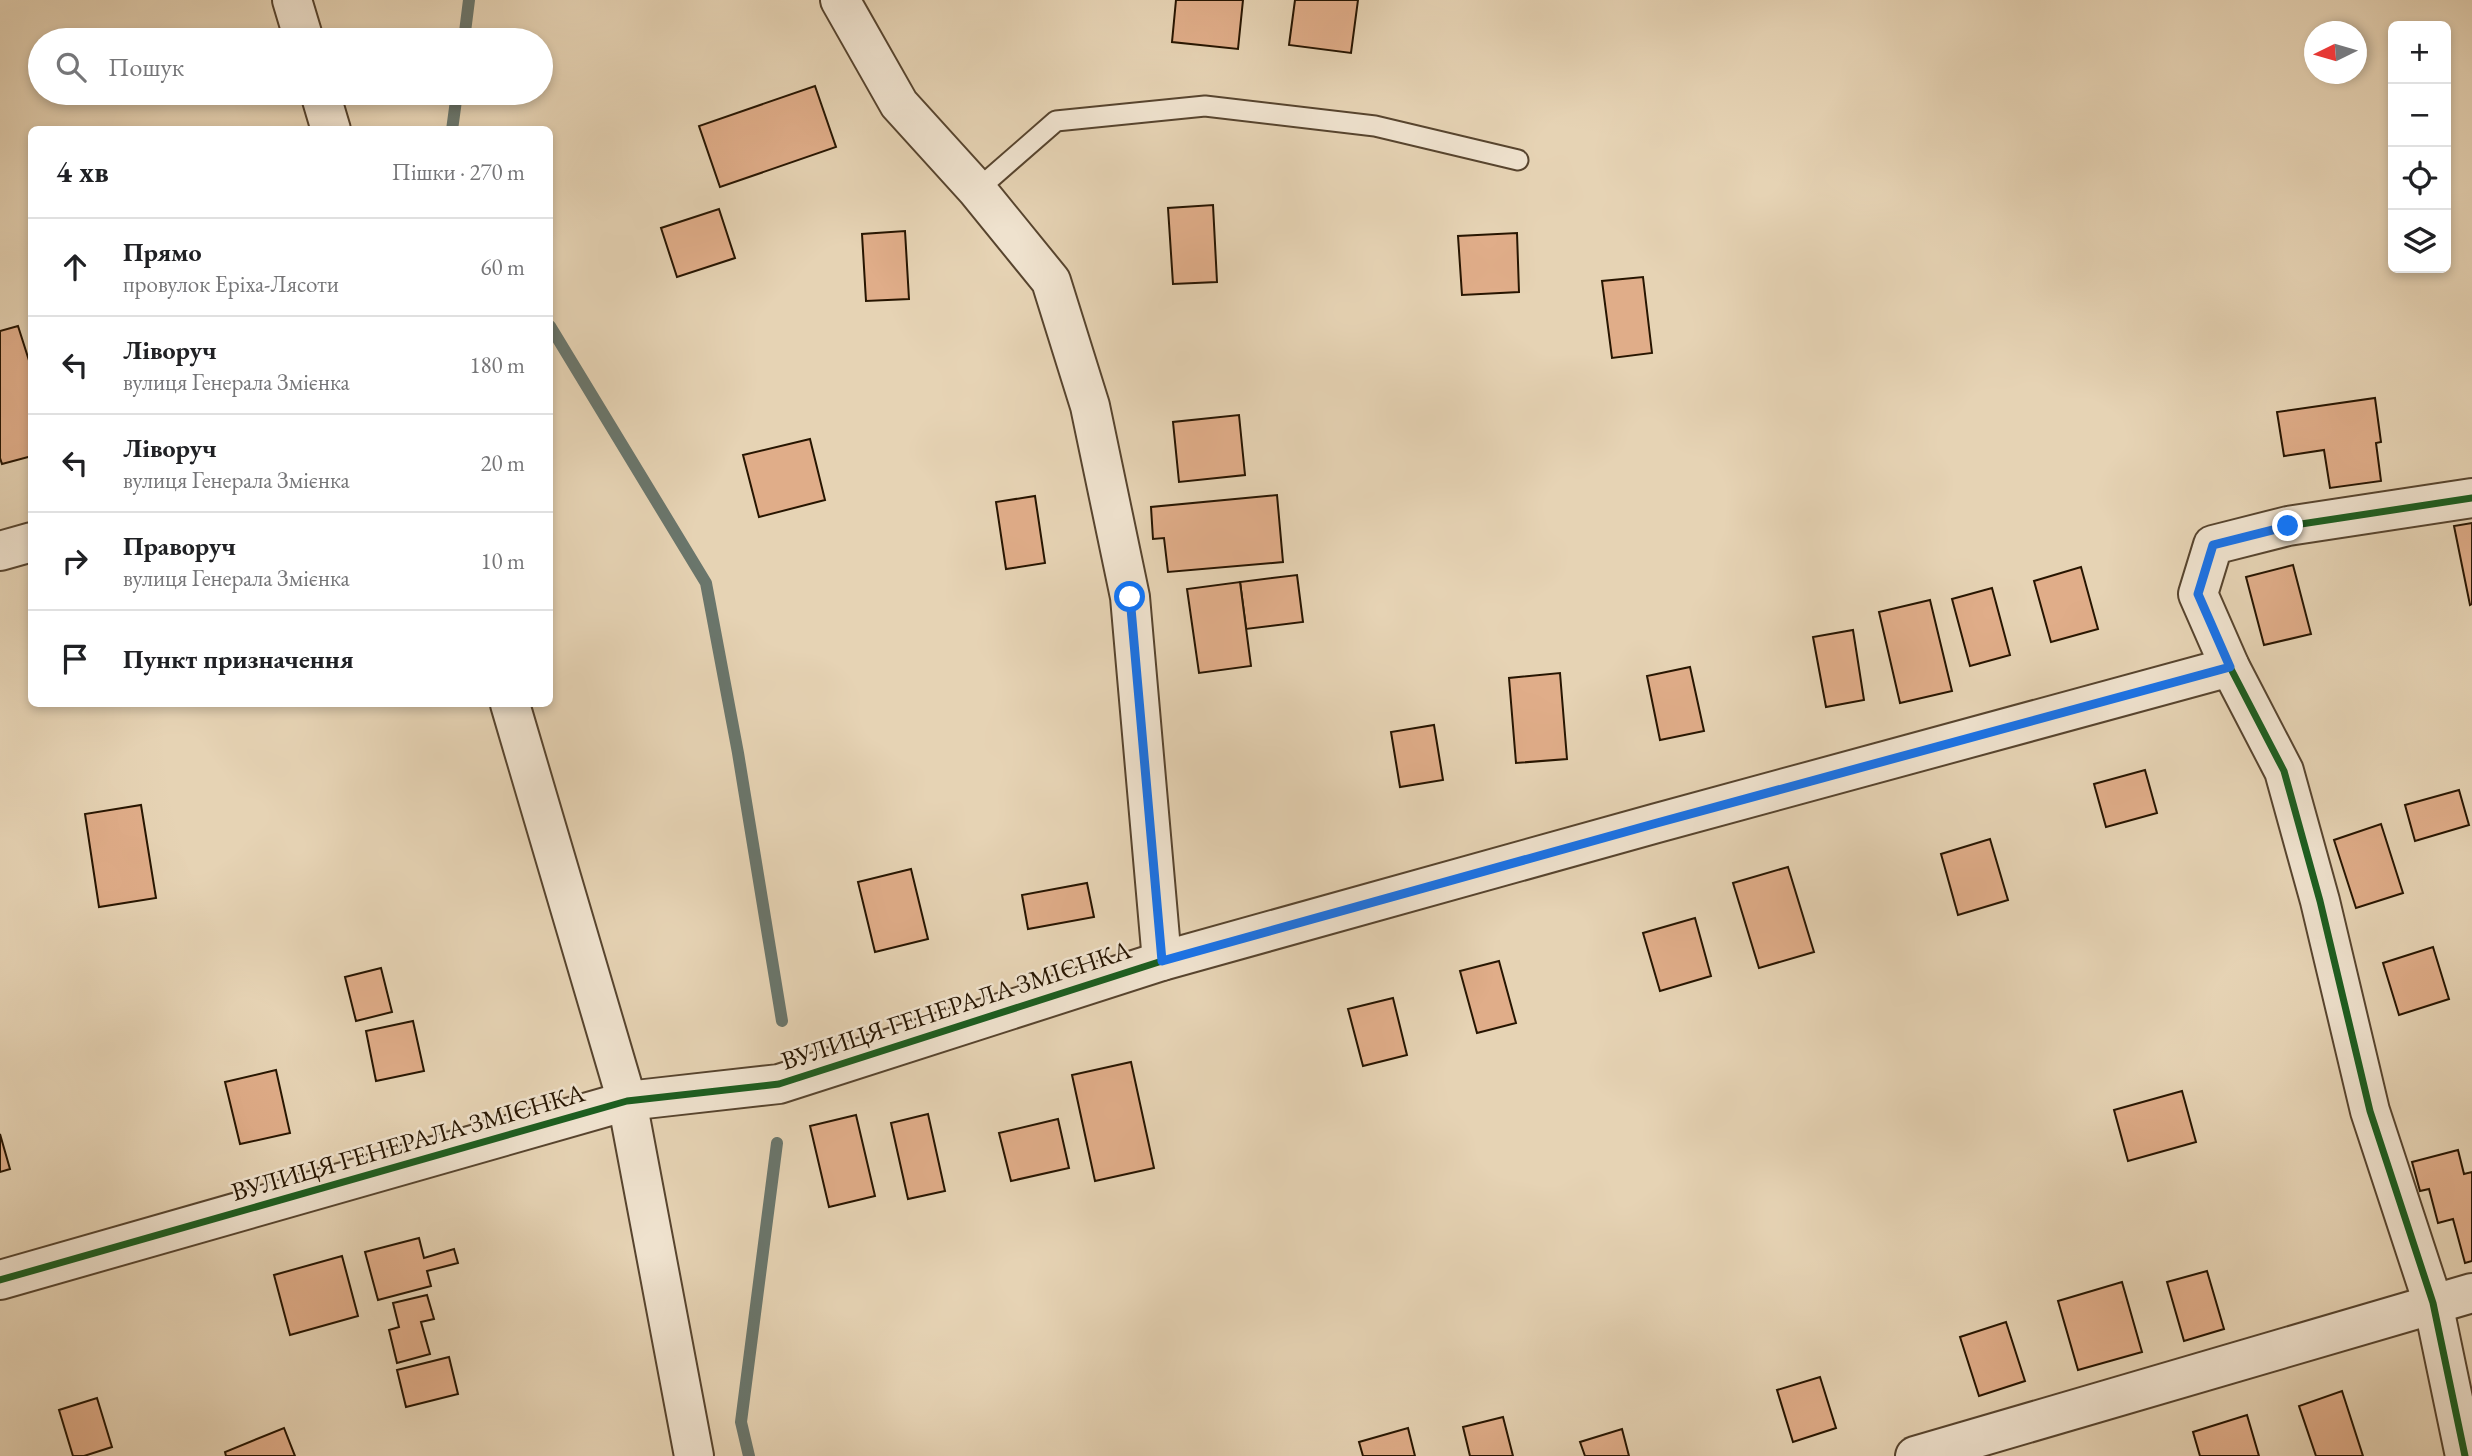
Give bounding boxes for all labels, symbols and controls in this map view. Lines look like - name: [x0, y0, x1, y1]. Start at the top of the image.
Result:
- north arrow: [2304, 21, 2367, 84]
- map controls: [2388, 21, 2451, 273]
- button: +: [2388, 21, 2451, 84]
- search box: [28, 28, 553, 105]
- icon: search: [52, 48, 90, 86]
- text: Пошук: [108, 50, 184, 84]
- button: −: [2388, 84, 2451, 147]
- button: locate: [2388, 147, 2451, 210]
- text: 4 хв: [56, 152, 109, 191]
- text: Пішки · 270 m: [392, 157, 525, 187]
- button: layers: [2388, 210, 2451, 273]
- text: Прямо: [123, 235, 202, 269]
- icon: ahead: [56, 248, 94, 286]
- text: 60 m: [480, 252, 525, 282]
- text: провулок Еріха-Лясоти: [123, 269, 339, 299]
- text: Ліворуч: [123, 333, 217, 367]
- icon: left: [56, 346, 94, 384]
- text: 180 m: [469, 350, 525, 380]
- text: вулиця Генерала Змієнка: [123, 367, 350, 397]
- text: Ліворуч: [123, 431, 217, 465]
- icon: left: [56, 444, 94, 482]
- text: 20 m: [480, 448, 525, 478]
- text: вулиця Генерала Змієнка: [123, 465, 350, 495]
- route end: [2272, 510, 2303, 541]
- text: Праворуч: [123, 529, 236, 563]
- icon: right: [56, 542, 94, 580]
- text: 10 m: [480, 546, 525, 576]
- text: вулиця Генерала Змієнка: [123, 563, 350, 593]
- route start: [1114, 581, 1145, 612]
- icon: arrive: [56, 640, 94, 678]
- text: Пункт призначення: [123, 642, 354, 676]
- street label: ВУЛИЦЯ ГЕНЕРАЛА ЗМІЄНКА: [777, 932, 1136, 1078]
- street label: ВУЛИЦЯ ГЕНЕРАЛА ЗМІЄНКА: [227, 1075, 590, 1209]

